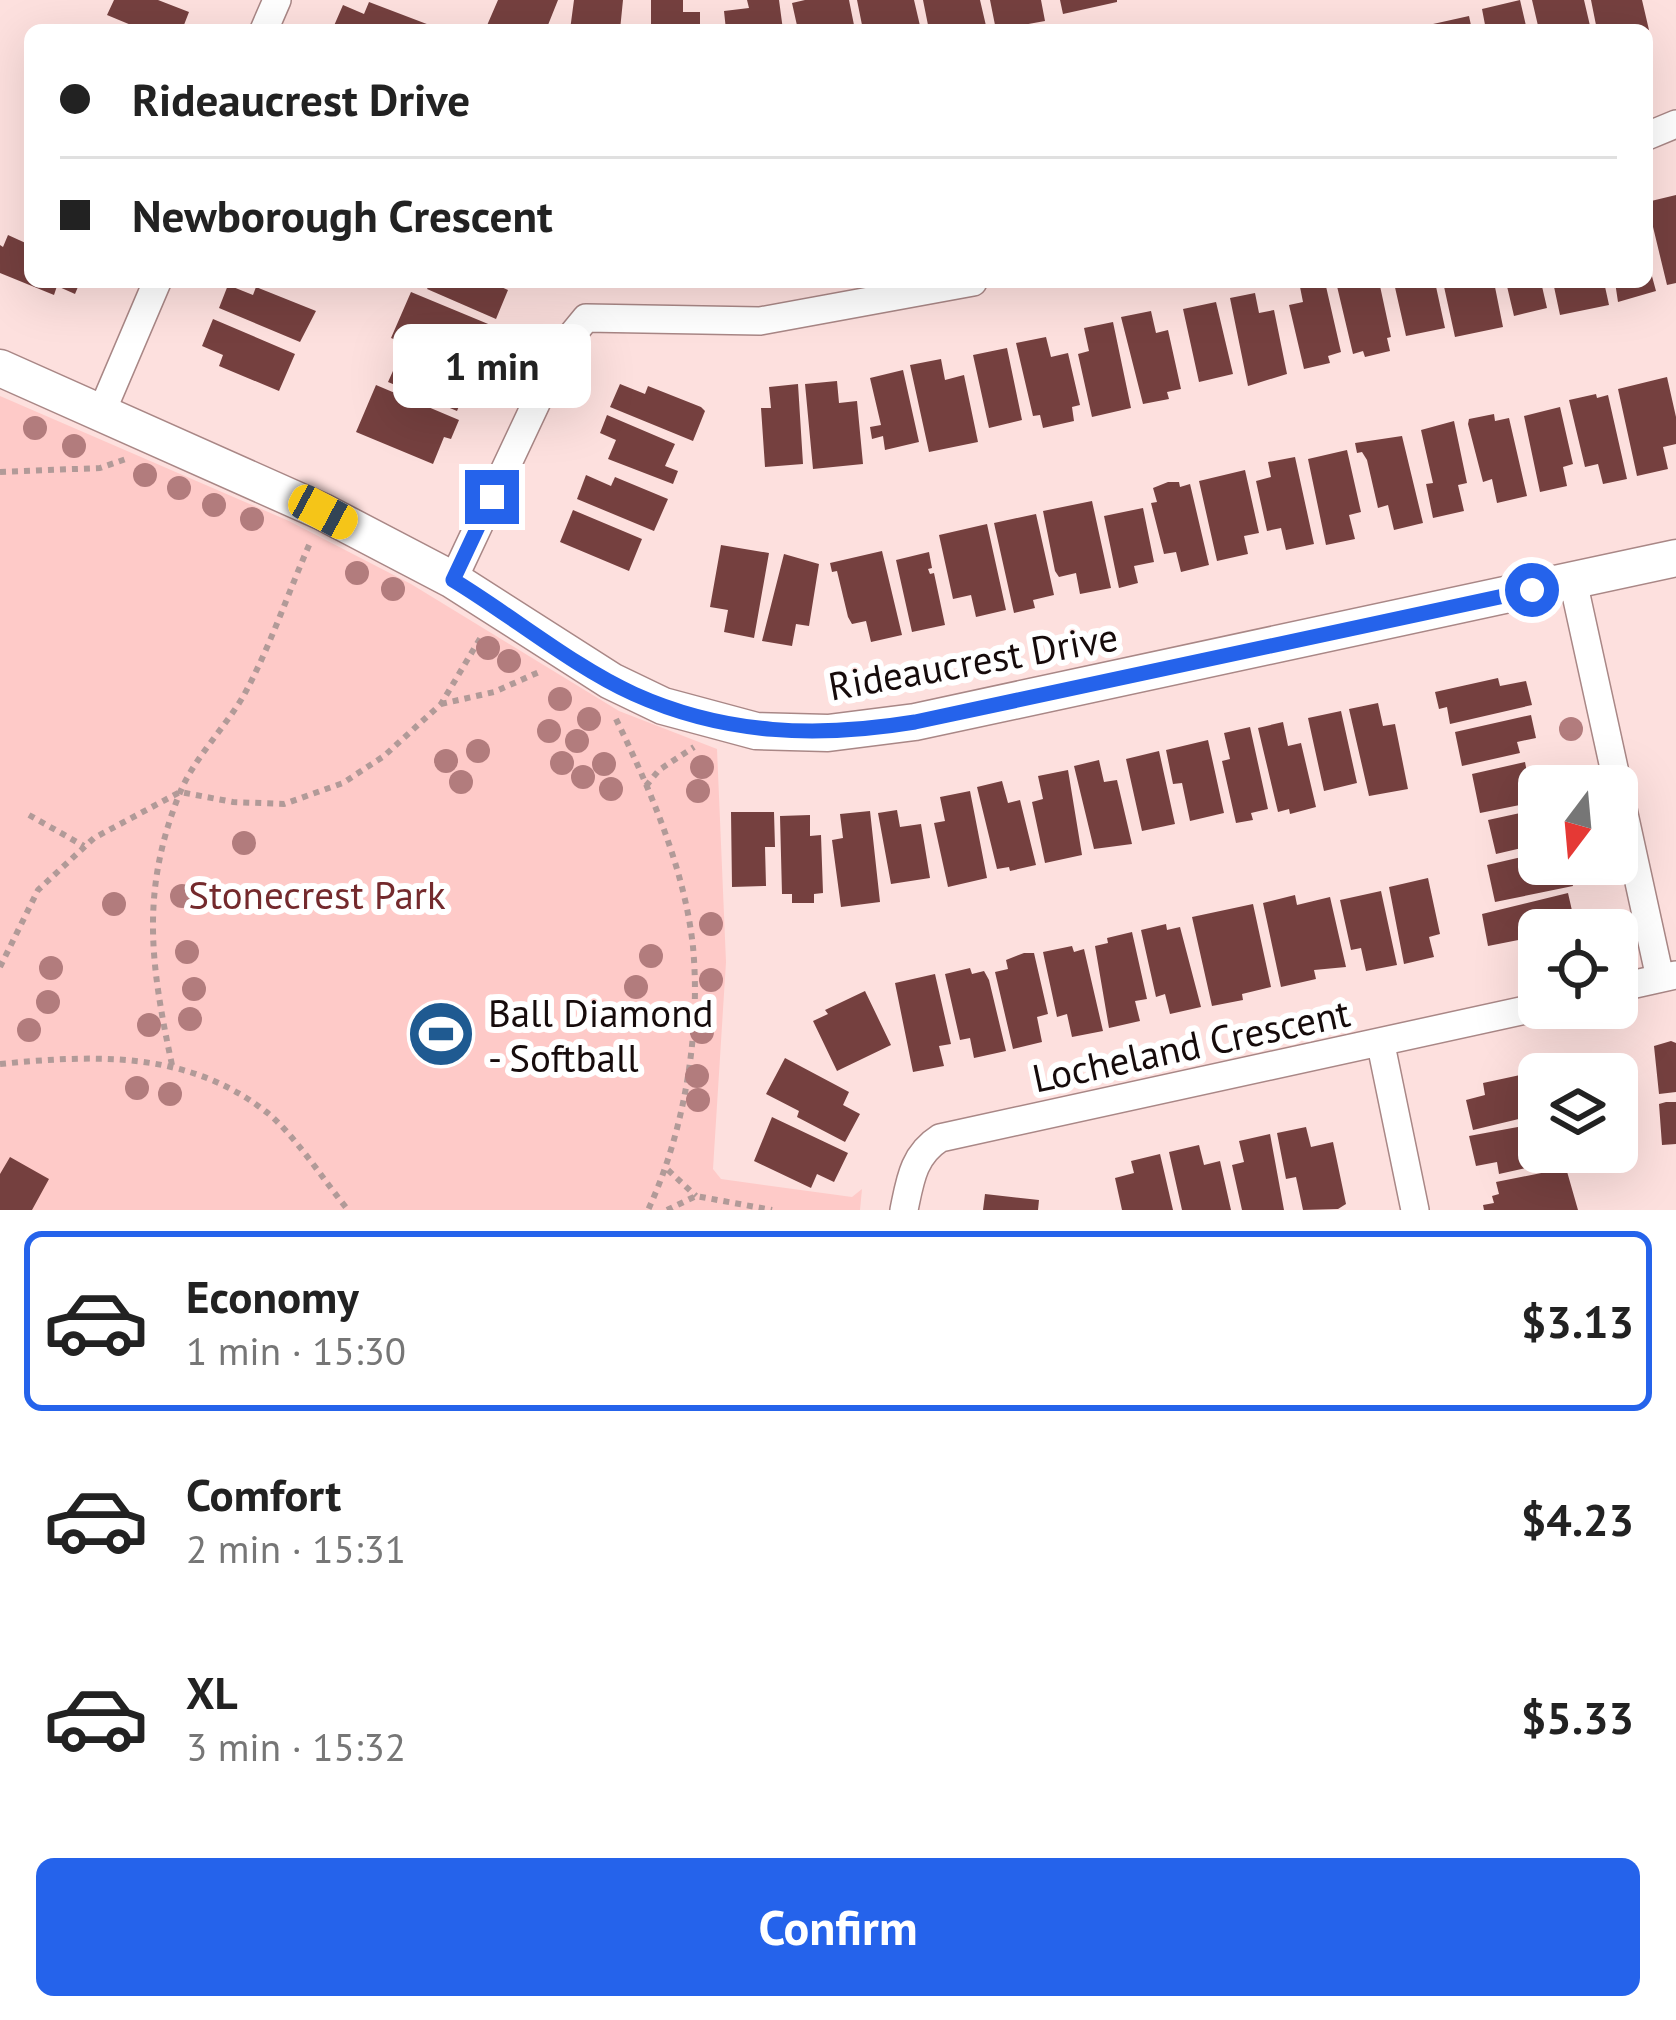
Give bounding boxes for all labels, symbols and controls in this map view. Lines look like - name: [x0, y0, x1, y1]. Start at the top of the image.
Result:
- text: Rideaucrest Drive: [132, 70, 470, 128]
- text: Newborough Crescent: [132, 186, 553, 244]
- callout: 1 min: [393, 323, 591, 407]
- text: 1 min: [444, 340, 540, 391]
- route end: [465, 470, 519, 524]
- car: [283, 479, 363, 545]
- route start: [1505, 563, 1559, 617]
- street label: Rideaucrest Drive: [824, 610, 1122, 712]
- north arrow: [1518, 765, 1638, 885]
- map controls: [1518, 765, 1638, 1173]
- park label: Stonecrest Park: [188, 869, 446, 920]
- button: locate: [1518, 909, 1638, 1029]
- street label: Locheland Crescent: [1028, 986, 1354, 1104]
- place label: Ball Diamond - Softball: [488, 987, 714, 1083]
- sports icon: Ball Diamond - Softball: [406, 999, 476, 1069]
- button: layers: [1518, 1053, 1638, 1173]
- icon: car: [42, 1267, 150, 1375]
- text: Economy: [186, 1267, 359, 1325]
- text: $3.13: [1521, 1292, 1634, 1350]
- text: 1 min · 15:30: [186, 1325, 406, 1376]
- icon: car: [42, 1465, 150, 1573]
- text: Comfort: [186, 1465, 341, 1523]
- text: $4.23: [1521, 1490, 1634, 1548]
- text: 2 min · 15:31: [186, 1523, 406, 1574]
- icon: car: [42, 1663, 150, 1771]
- text: XL: [186, 1663, 238, 1721]
- text: $5.33: [1521, 1688, 1634, 1746]
- text: 3 min · 15:32: [186, 1721, 406, 1772]
- button: Confirm: [36, 1858, 1640, 1996]

